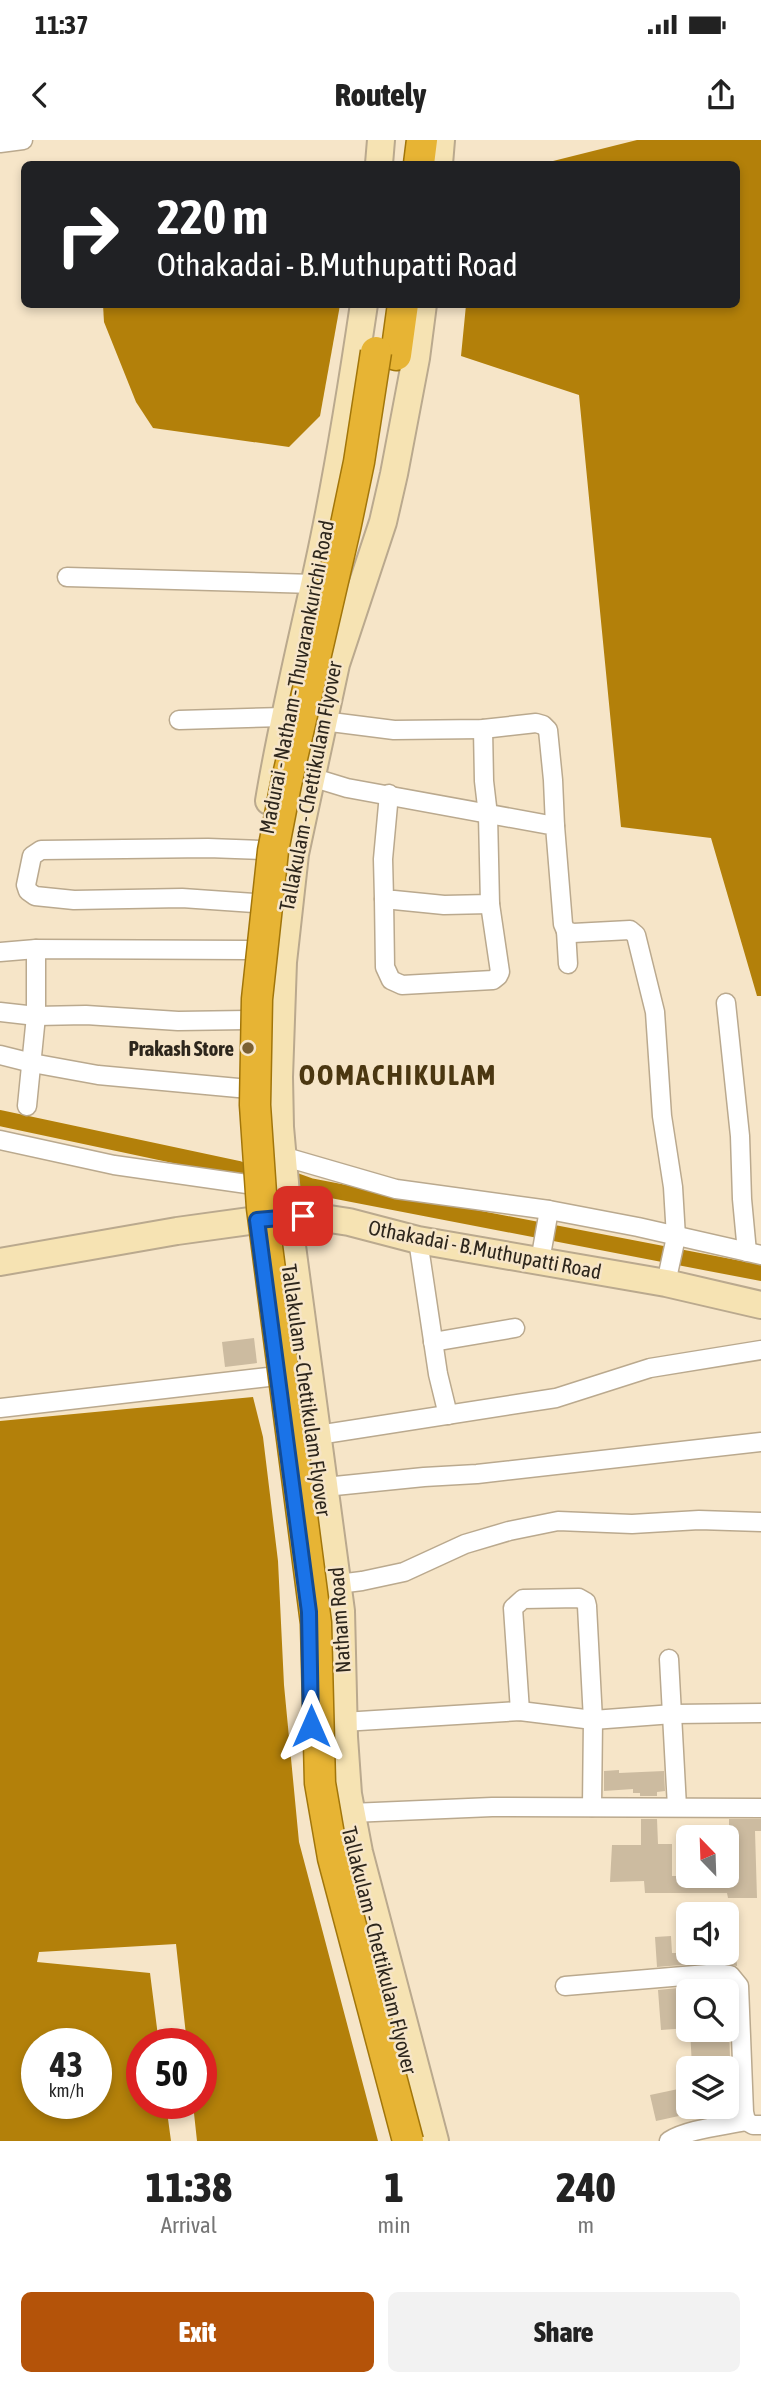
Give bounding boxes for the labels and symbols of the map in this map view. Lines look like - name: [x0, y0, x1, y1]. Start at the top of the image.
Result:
- street label: Madurai - Natham - Thuvarankurichi Road: [254, 518, 338, 836]
- street label: Tallakulam - Chettikulam Flyover: [274, 658, 346, 913]
- place label: Prakash Store: [128, 1036, 234, 1060]
- marker: Prakash Store: [240, 1040, 256, 1056]
- district label: OOMACHIKULAM: [299, 1059, 497, 1091]
- pin: [273, 1186, 333, 1246]
- street label: Othakadai - B.Muthupatti Road: [367, 1215, 603, 1283]
- street label: Tallakulam - Chettikulam Flyover: [277, 1262, 337, 1518]
- street label: Natham Road: [323, 1566, 355, 1674]
- position arrow: [274, 1689, 348, 1763]
- street label: Tallakulam - Chettikulam Flyover: [338, 1824, 423, 2077]
- north arrow: [676, 1825, 738, 1888]
- speed limit sign: 50: [126, 2028, 217, 2119]

